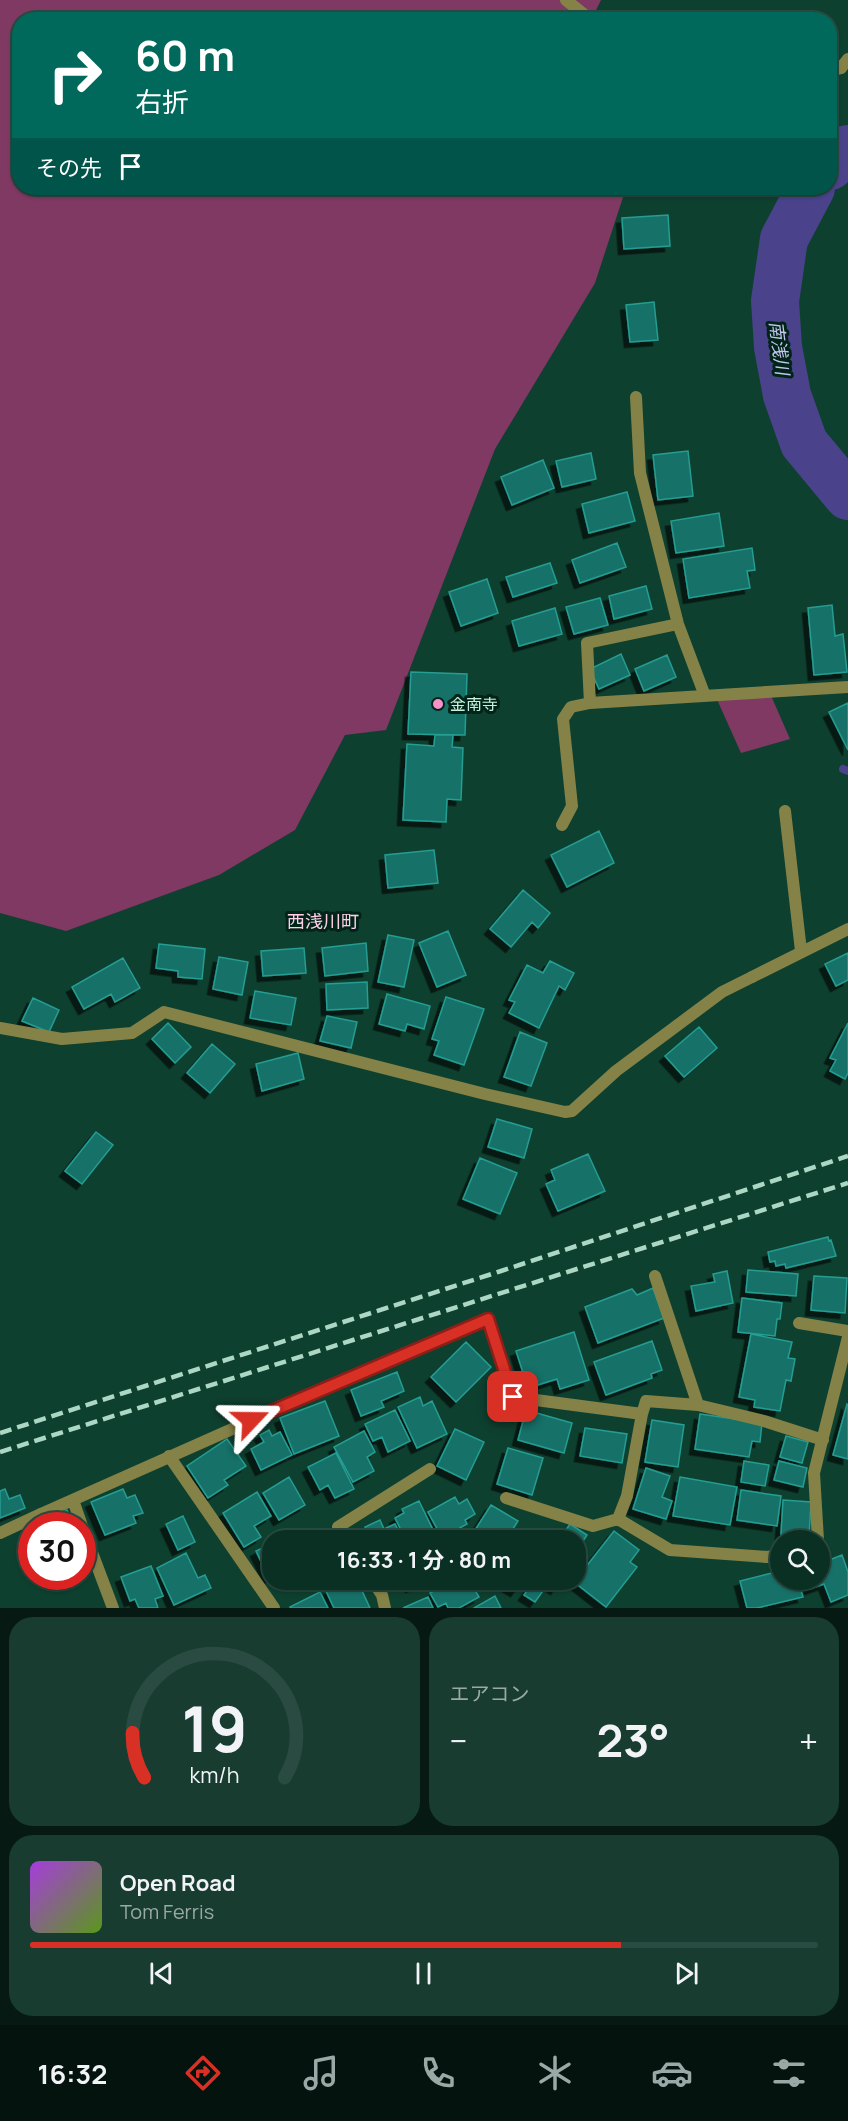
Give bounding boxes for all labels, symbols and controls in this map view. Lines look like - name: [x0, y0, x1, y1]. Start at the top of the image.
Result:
- text: 60 m: [135, 26, 235, 84]
- icon: right: [36, 36, 114, 114]
- text: 右折: [135, 83, 189, 120]
- icon: arrive: [114, 150, 147, 183]
- text: その先: [36, 153, 102, 183]
- water label: 南浅川: [765, 320, 795, 378]
- place label: 金南寺: [450, 693, 498, 715]
- marker: 金南寺: [431, 697, 445, 711]
- district label: 西浅川町: [287, 909, 359, 933]
- pin: [487, 1371, 538, 1422]
- icon: arrive: [496, 1380, 529, 1413]
- position arrow: [219, 1388, 283, 1452]
- speed limit sign: 30: [18, 1512, 96, 1590]
- map controls: [770, 1530, 830, 1590]
- button: search: [770, 1530, 830, 1590]
- text: 16:33 · 1 分 · 80 m: [337, 1545, 511, 1575]
- text: エアコン: [450, 1680, 530, 1707]
- text: 19: [181, 1685, 247, 1771]
- text: 23°: [597, 1709, 670, 1771]
- text: −: [450, 1718, 467, 1763]
- text: +: [799, 1718, 818, 1763]
- text: km/h: [189, 1761, 239, 1790]
- text: Open Road: [120, 1868, 235, 1898]
- text: Tom Ferris: [120, 1898, 214, 1925]
- icon: previous: [145, 1957, 178, 1990]
- icon: pause: [407, 1957, 440, 1990]
- icon: next: [670, 1957, 703, 1990]
- icon: directions: [182, 2052, 224, 2094]
- icon: music: [300, 2052, 342, 2094]
- icon: phone: [417, 2052, 459, 2094]
- icon: climate: [534, 2052, 576, 2094]
- icon: car: [651, 2052, 693, 2094]
- icon: filters: [768, 2052, 810, 2094]
- text: 16:32: [38, 2055, 107, 2092]

